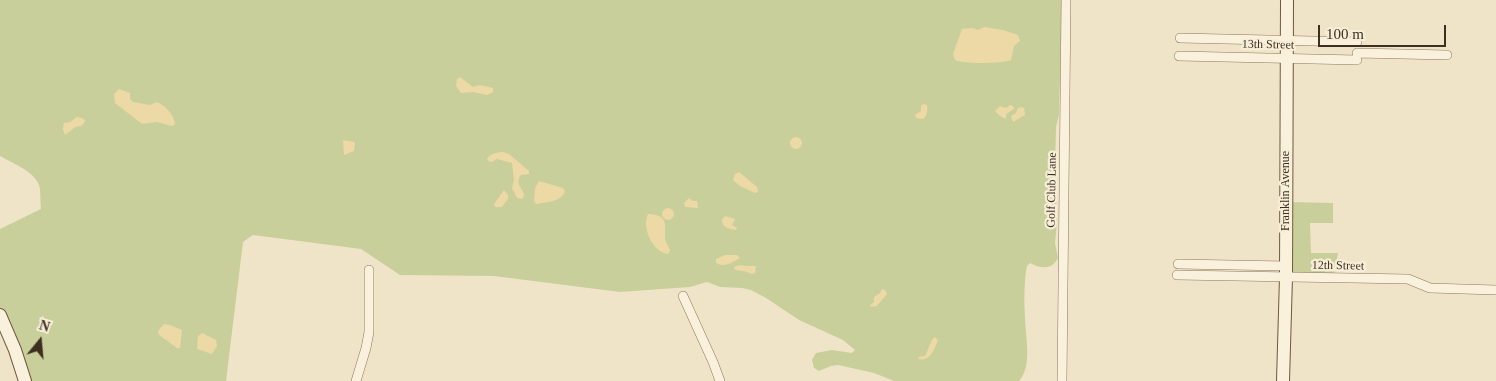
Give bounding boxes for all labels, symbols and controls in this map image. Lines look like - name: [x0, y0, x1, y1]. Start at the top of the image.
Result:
- scale bar: [1321, 15, 1448, 47]
- text: 100 m: [1326, 26, 1364, 42]
- street label: 13th Street: [1242, 37, 1294, 53]
- street label: Franklin Avenue: [1279, 151, 1293, 231]
- street label: Golf Club Lane: [1044, 152, 1060, 228]
- street label: 12th Street: [1312, 258, 1364, 274]
- north arrow: [15, 316, 65, 366]
- text: N: [37, 318, 52, 335]

